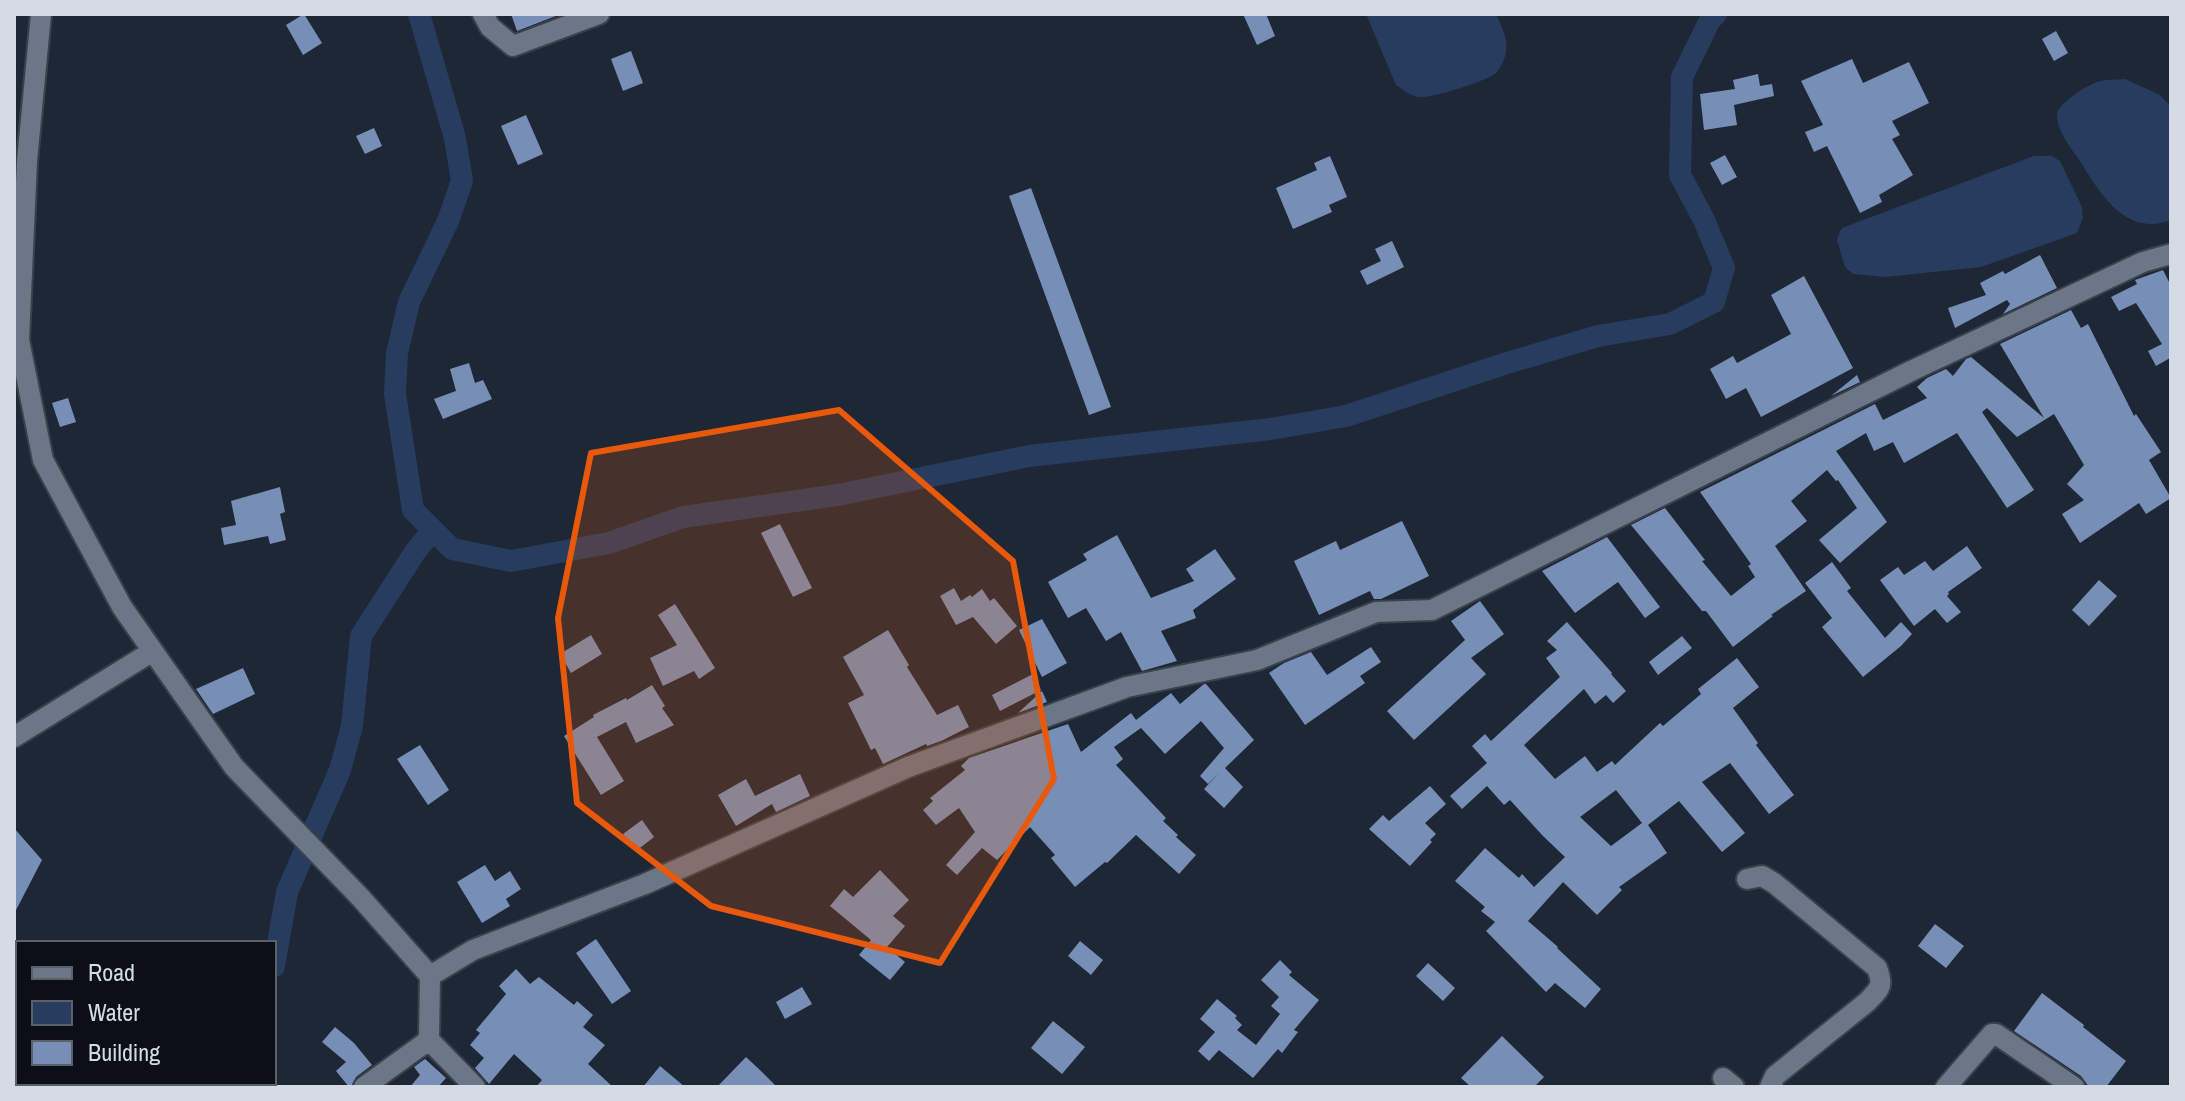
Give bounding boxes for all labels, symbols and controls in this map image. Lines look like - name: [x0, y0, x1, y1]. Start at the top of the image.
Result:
- legend: [16, 941, 276, 1085]
- text: Road: [88, 956, 135, 988]
- text: Water: [88, 996, 140, 1028]
- text: Building: [88, 1036, 160, 1068]

